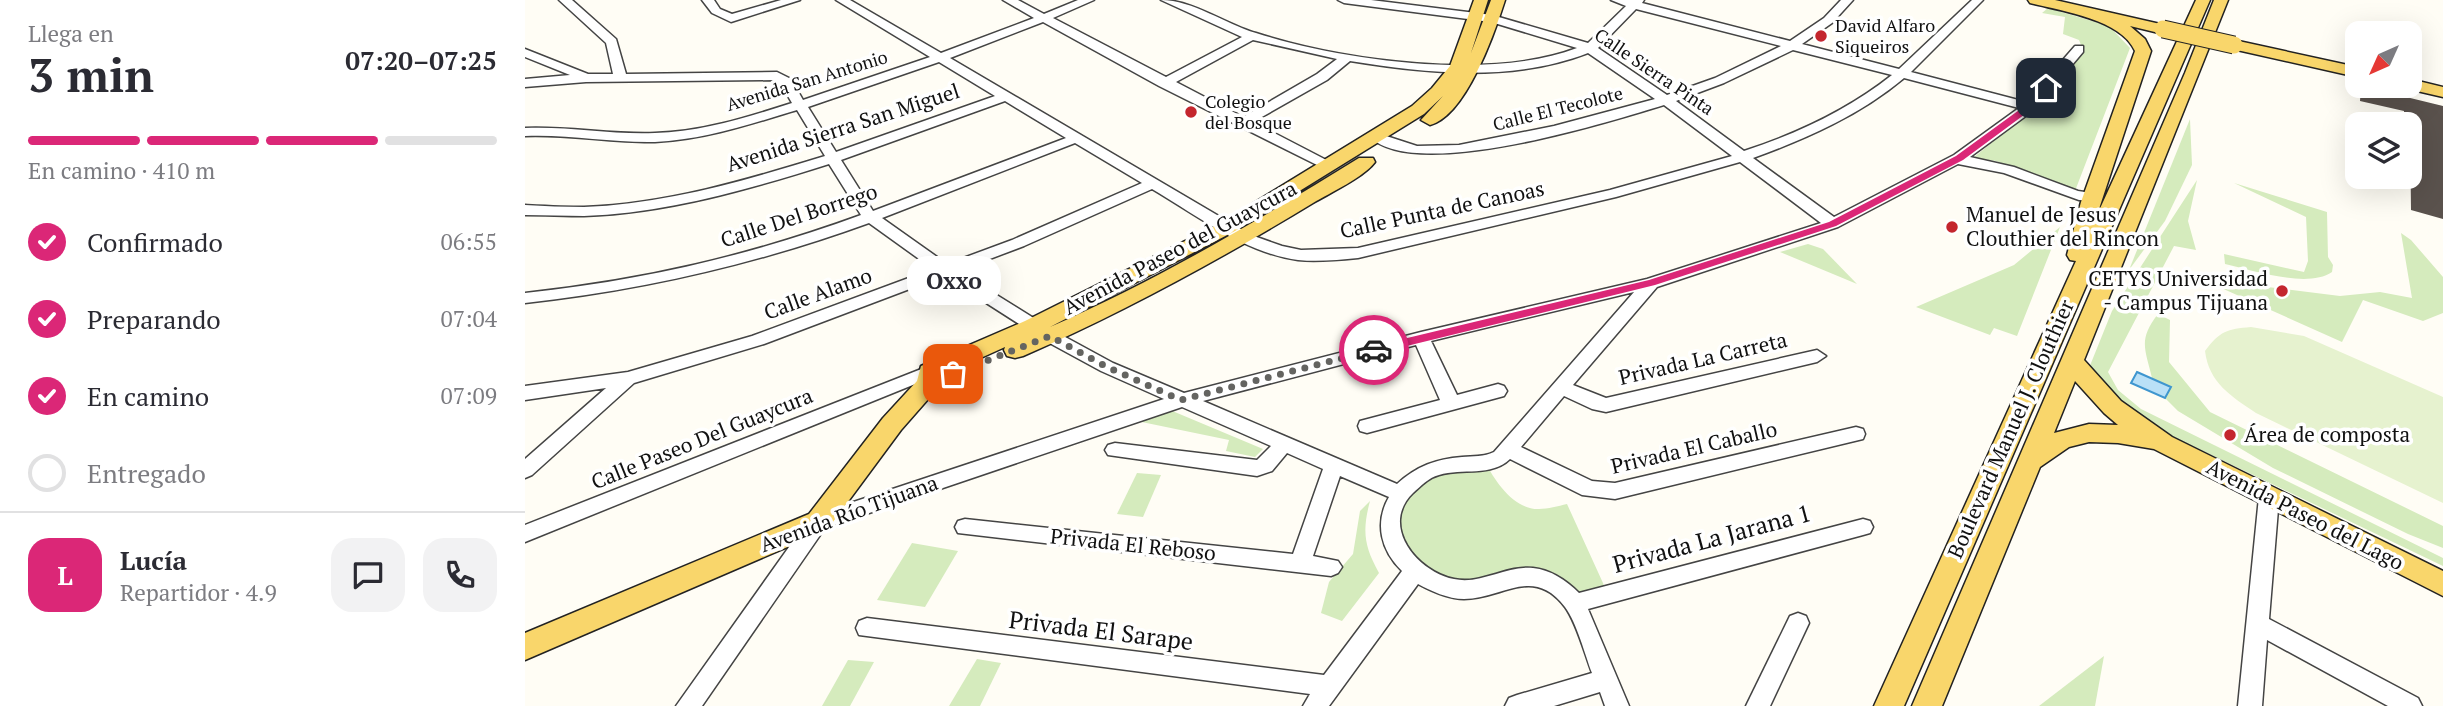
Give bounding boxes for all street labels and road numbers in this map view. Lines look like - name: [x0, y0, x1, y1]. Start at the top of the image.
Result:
- street label: Calle Sierra Pinta: [1590, 22, 1719, 120]
- street label: Avenida San Antonio: [723, 44, 890, 116]
- street label: Avenida Sierra San Miguel: [722, 76, 963, 178]
- street label: Calle El Tecolote: [1490, 80, 1625, 136]
- street label: Avenida Paseo del Guaycura: [1058, 173, 1302, 321]
- street label: Calle Punta de Canoas: [1337, 174, 1547, 244]
- street label: Calle Del Borrego: [717, 177, 881, 254]
- street label: Calle Alamo: [760, 261, 876, 326]
- street label: Boulevard Manuel J. Clouthier: [1940, 295, 2080, 562]
- street label: Privada La Carreta: [1616, 325, 1790, 391]
- street label: Calle Paseo Del Guaycura: [587, 381, 817, 495]
- street label: Privada El Caballo: [1608, 414, 1780, 480]
- street label: Avenida Paseo del Lago: [2202, 452, 2409, 576]
- street label: Avenida Río Tijuana: [756, 468, 942, 558]
- street label: Privada La Jarana 1: [1609, 496, 1814, 580]
- street label: Privada El Reboso: [1049, 521, 1217, 567]
- street label: Privada El Sarape: [1007, 603, 1195, 657]

